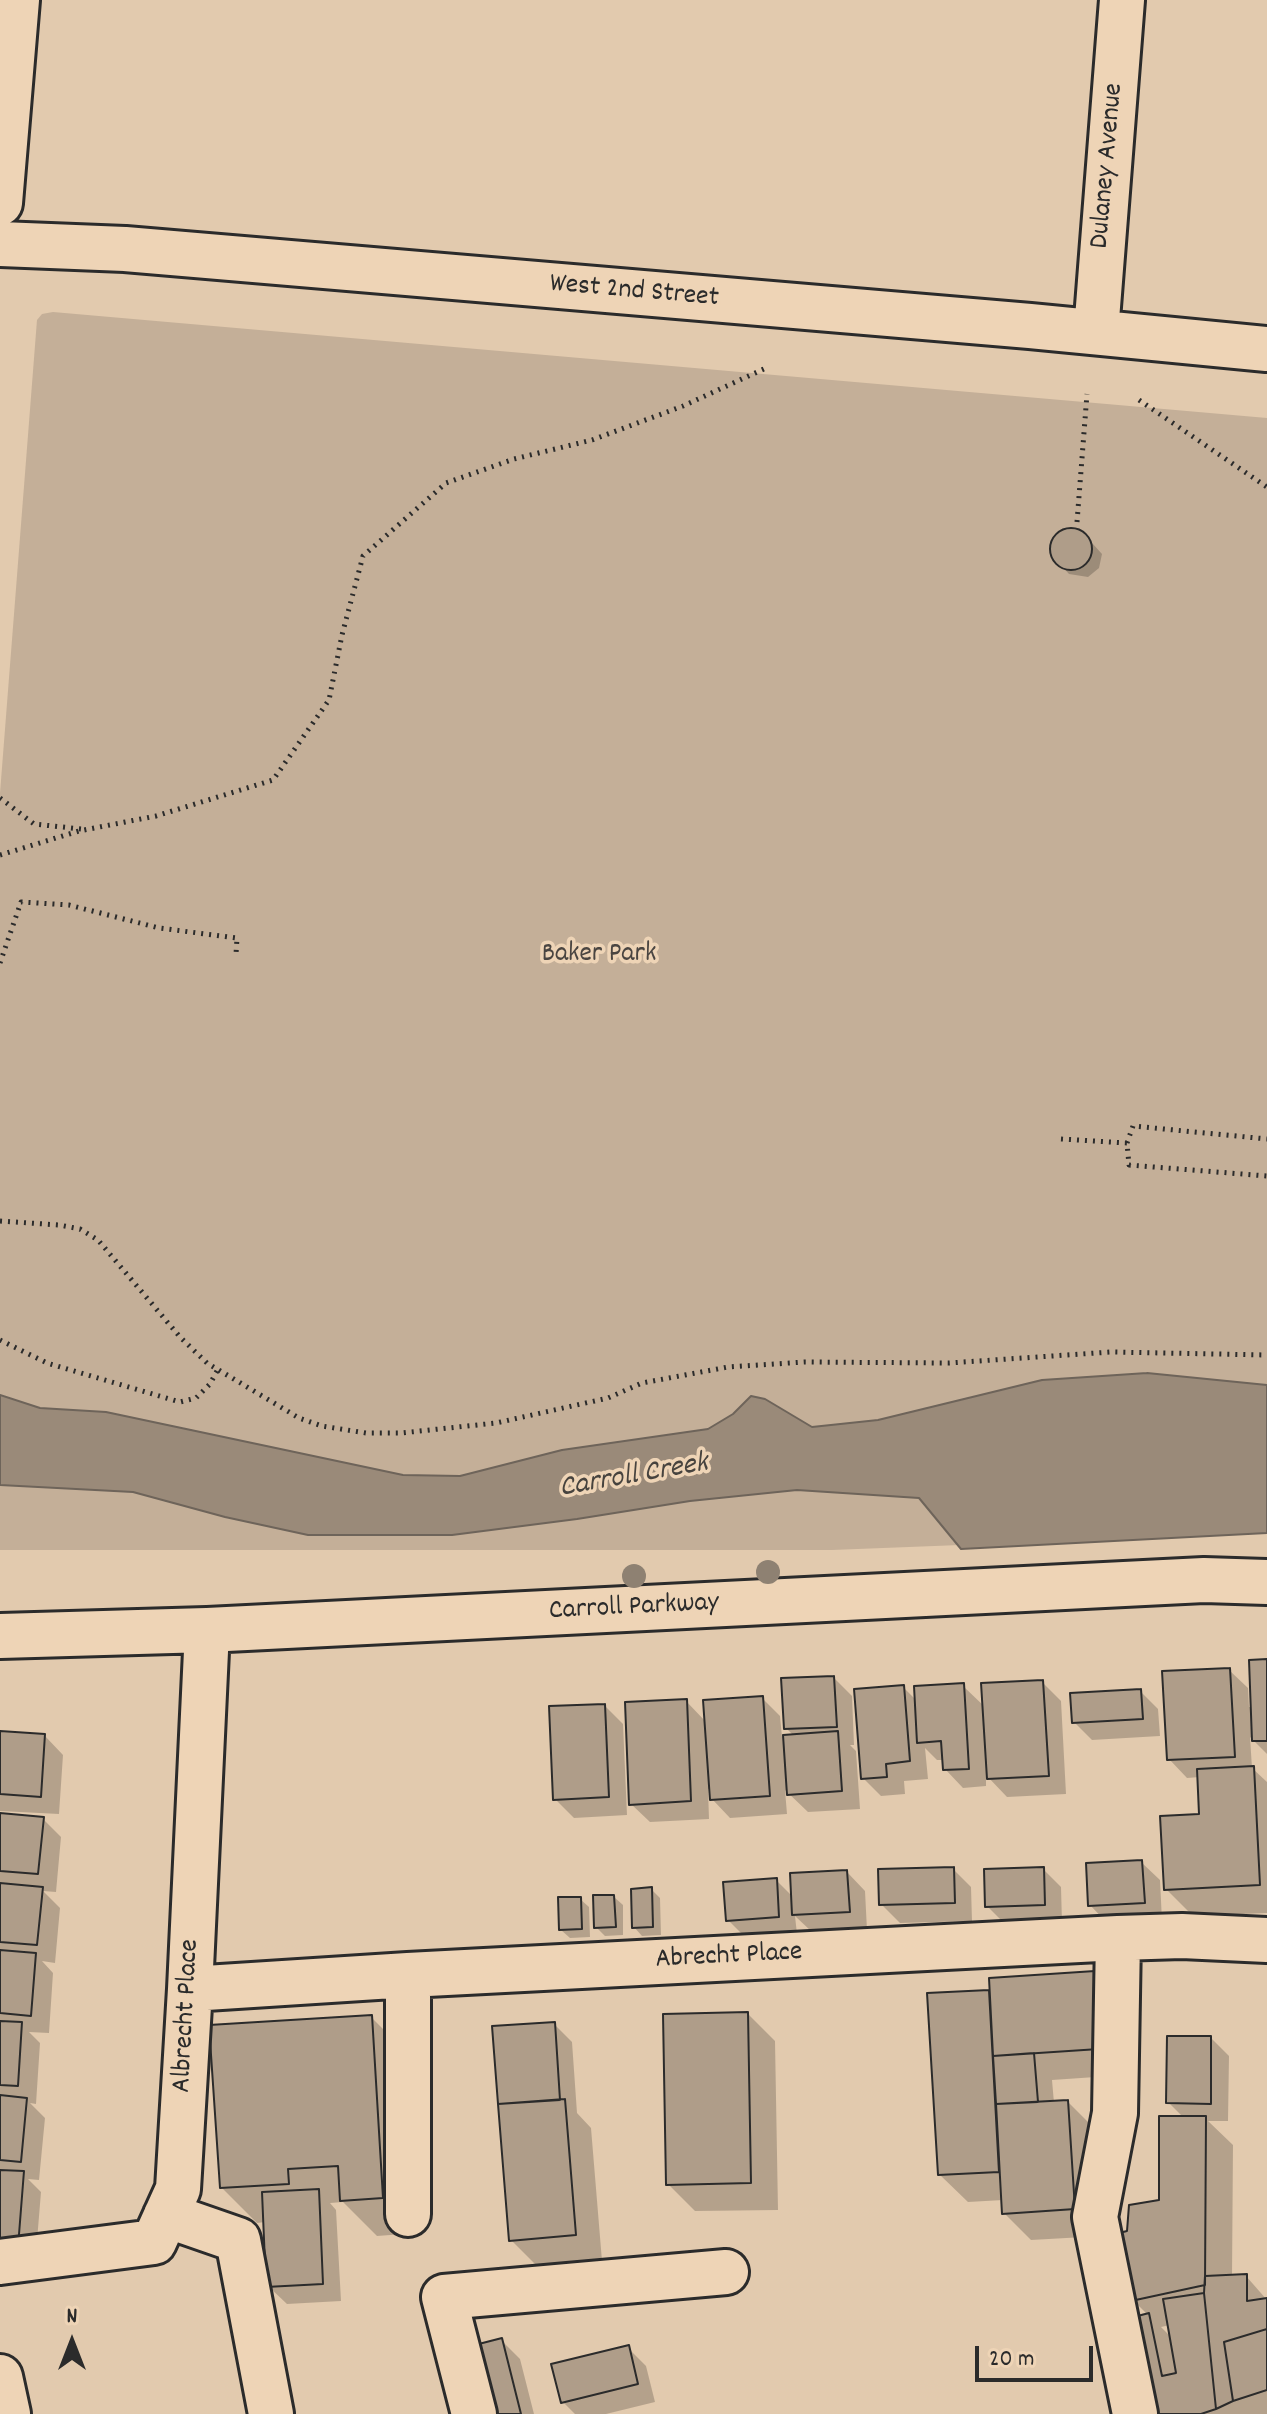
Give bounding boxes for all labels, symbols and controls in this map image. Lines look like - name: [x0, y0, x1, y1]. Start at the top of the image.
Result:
- street label: Dulaney Avenue: [1085, 82, 1133, 250]
- street label: West 2nd Street: [548, 269, 720, 317]
- park label: Baker Park: [542, 939, 656, 973]
- water label: Carroll Creek: [557, 1447, 711, 1509]
- street label: Carroll Parkway: [548, 1588, 720, 1630]
- street label: Abrecht Place: [655, 1937, 803, 1979]
- street label: Albrecht Place: [167, 1938, 209, 2094]
- north arrow: [32, 2302, 112, 2382]
- text: N: [67, 2302, 77, 2333]
- scale bar: [979, 2330, 1097, 2380]
- text: 20 m: [989, 2343, 1035, 2377]

